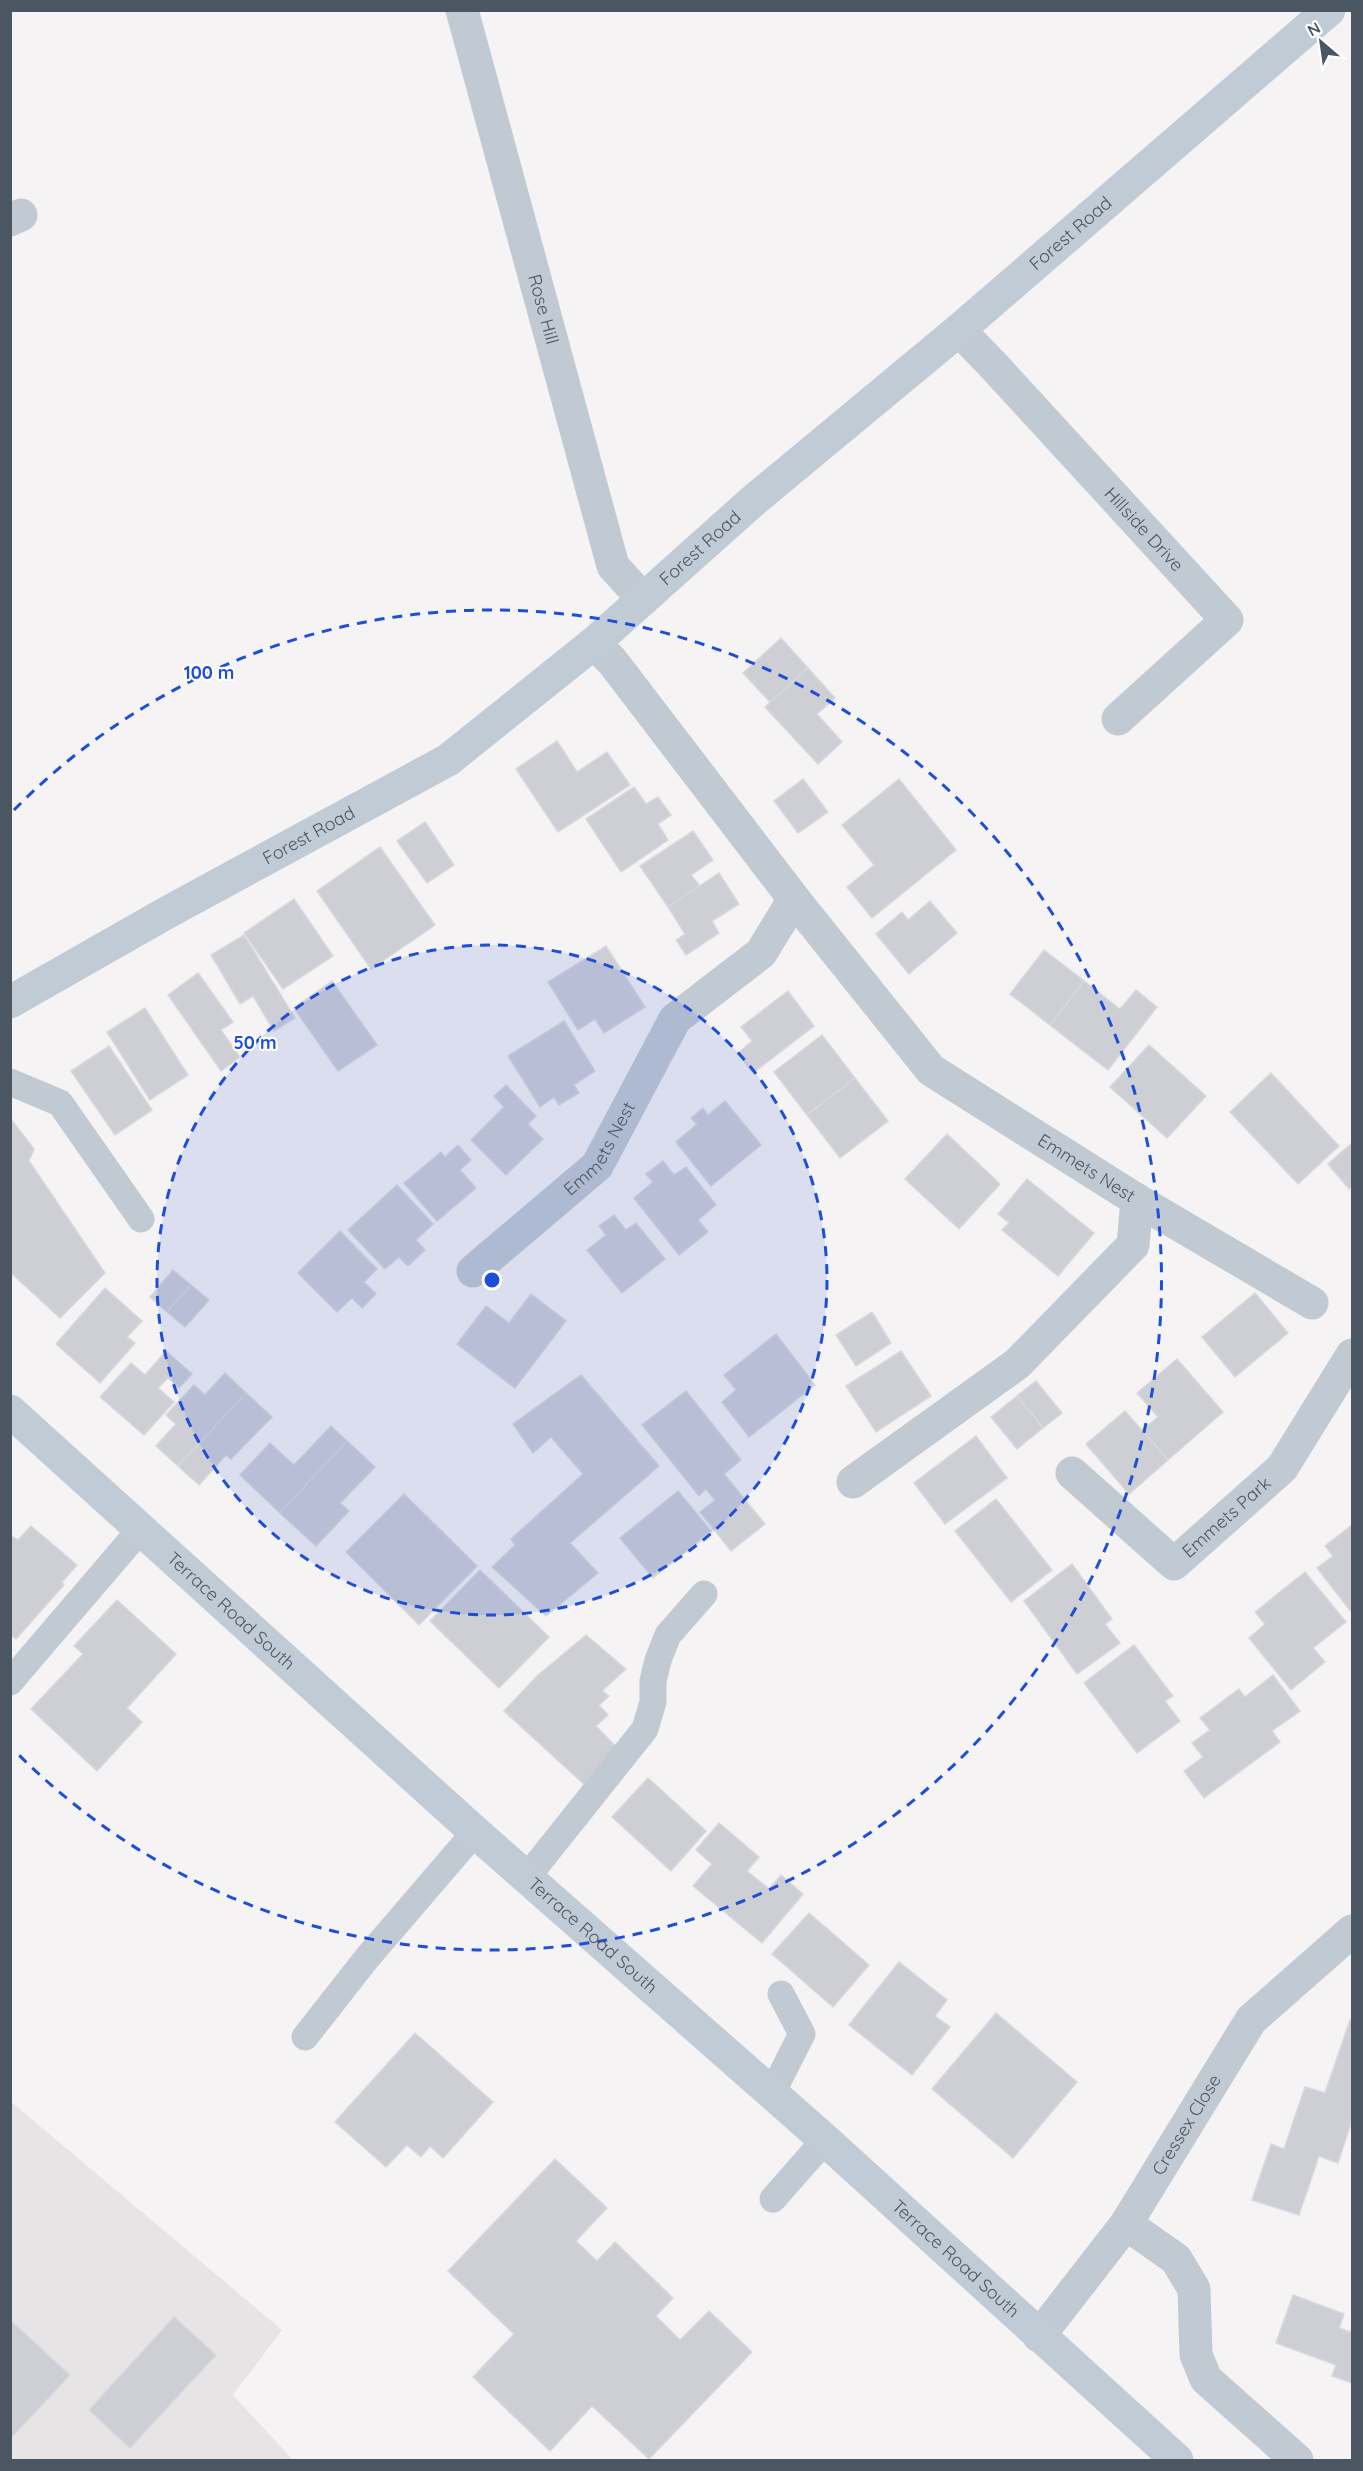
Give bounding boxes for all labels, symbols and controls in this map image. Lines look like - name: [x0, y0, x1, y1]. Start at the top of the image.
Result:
- north arrow: [1291, 12, 1351, 72]
- text: N: [1304, 17, 1324, 40]
- street label: Forest Road: [1024, 191, 1116, 275]
- street label: Rose Hill: [523, 272, 564, 347]
- street label: Hillside Drive: [1100, 482, 1189, 576]
- street label: Forest Road: [654, 505, 745, 590]
- text: 100 m: [184, 661, 234, 684]
- street label: Forest Road: [258, 801, 359, 870]
- text: 50 m: [233, 1031, 277, 1054]
- street label: Emmets Nest: [559, 1098, 640, 1200]
- street label: Emmets Nest: [1034, 1128, 1140, 1207]
- centre of rings: [482, 1270, 502, 1290]
- street label: Emmets Park: [1177, 1471, 1275, 1562]
- street label: Terrace Road South: [162, 1547, 300, 1675]
- street label: Terrace Road South: [523, 1872, 663, 1998]
- street label: Cressex Close: [1147, 2070, 1226, 2179]
- street label: Terrace Road South: [887, 2194, 1025, 2322]

